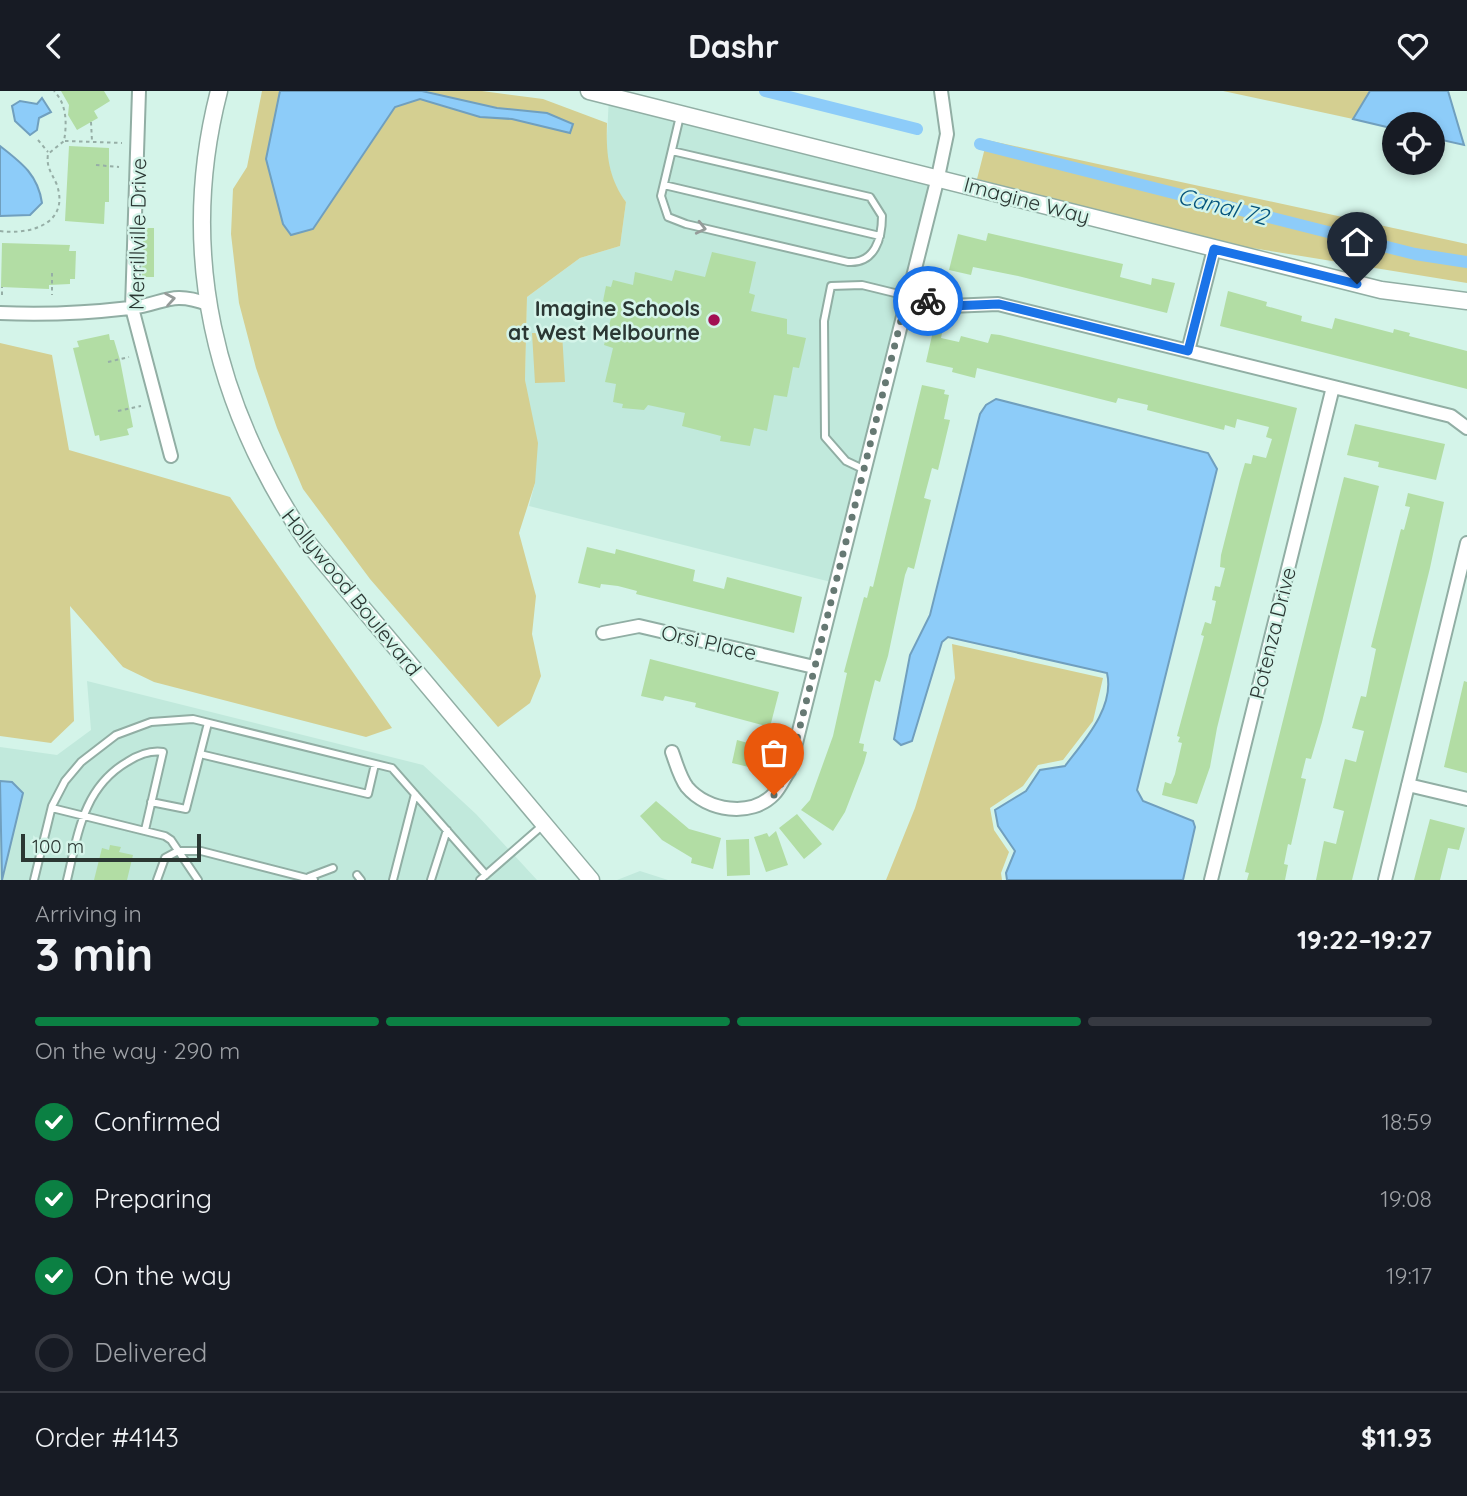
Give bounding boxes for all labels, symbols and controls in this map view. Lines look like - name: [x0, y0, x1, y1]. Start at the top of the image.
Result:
- text: Dashr: [688, 26, 779, 66]
- icon: back: [35, 27, 73, 65]
- icon: heart: [1394, 27, 1432, 65]
- map controls: [1382, 112, 1445, 175]
- button: locate: [1382, 112, 1445, 175]
- street label: Merrillville Drive: [123, 158, 151, 310]
- street label: Imagine Way: [961, 171, 1093, 229]
- water label: Canal 72: [1175, 181, 1273, 232]
- pin: [1327, 212, 1387, 284]
- one-way arrow: [695, 219, 707, 234]
- icon: home: [1338, 223, 1376, 261]
- courier: [893, 266, 963, 336]
- icon: bike: [909, 282, 947, 320]
- one-way arrow: [164, 292, 176, 307]
- place label: Imagine Schools at West Melbourne: [508, 295, 700, 345]
- marker: Imagine Schools at West Melbourne: [706, 312, 722, 328]
- street label: Hollywood Boulevard: [277, 503, 427, 681]
- street label: Potenza Drive: [1243, 564, 1301, 702]
- street label: Orsi Place: [659, 618, 759, 666]
- pin: [744, 723, 804, 795]
- icon: bag: [755, 734, 793, 772]
- scale bar: [21, 831, 201, 863]
- text: 100 m: [32, 834, 84, 858]
- text: Arriving in: [35, 899, 142, 928]
- text: 19:22–19:27: [1297, 923, 1432, 956]
- text: 3 min: [35, 925, 153, 983]
- text: On the way · 290 m: [35, 1036, 240, 1065]
- icon: check: [35, 1103, 73, 1141]
- text: Confirmed: [94, 1105, 221, 1138]
- text: 18:59: [1381, 1107, 1432, 1136]
- icon: check: [35, 1180, 73, 1218]
- text: Preparing: [94, 1182, 212, 1215]
- text: 19:08: [1380, 1184, 1432, 1213]
- icon: check: [35, 1257, 73, 1295]
- text: On the way: [94, 1259, 232, 1292]
- text: 19:17: [1386, 1261, 1432, 1290]
- text: Delivered: [94, 1336, 207, 1369]
- text: Order #4143: [35, 1421, 179, 1454]
- text: $11.93: [1361, 1421, 1432, 1454]

